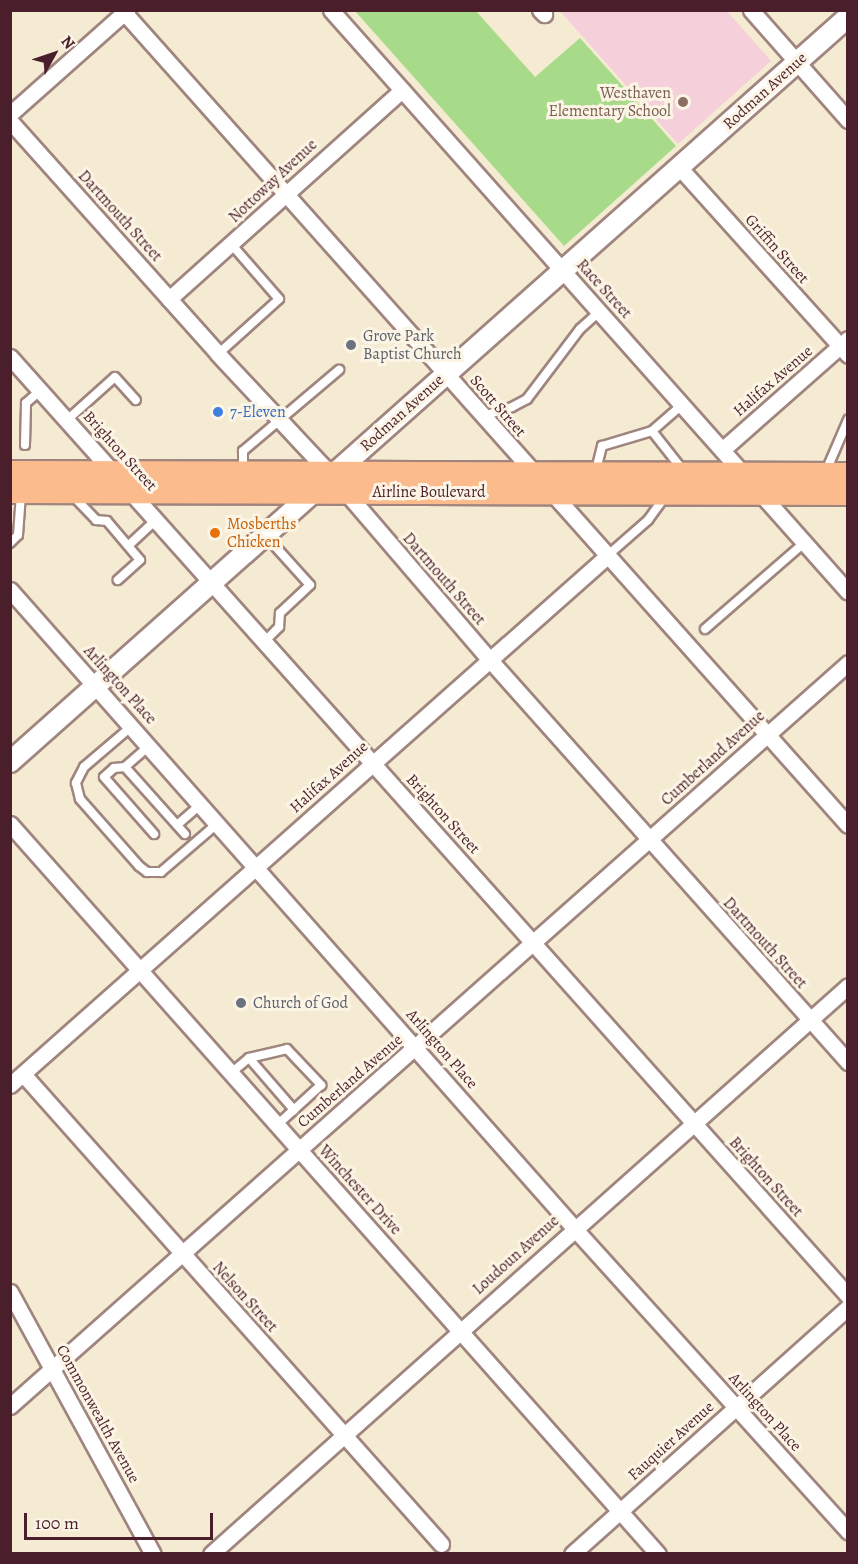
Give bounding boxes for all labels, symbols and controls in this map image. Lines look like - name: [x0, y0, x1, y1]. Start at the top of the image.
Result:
- north arrow: [24, 24, 84, 84]
- text: N: [56, 31, 80, 54]
- street label: Rodman Avenue: [719, 48, 811, 134]
- place label: Westhaven Elementary School: [548, 83, 671, 121]
- marker: Westhaven Elementary School: [676, 95, 690, 109]
- street label: Nottoway Avenue: [225, 135, 321, 227]
- street label: Dartmouth Street: [74, 166, 166, 266]
- street label: Griffin Street: [741, 210, 813, 288]
- street label: Race Street: [572, 255, 636, 323]
- place label: Grove Park Baptist Church: [363, 326, 462, 364]
- marker: Grove Park Baptist Church: [344, 338, 358, 352]
- street label: Halifax Avenue: [729, 341, 817, 421]
- street label: Rodman Avenue: [356, 370, 448, 456]
- street label: Scott Street: [466, 371, 530, 441]
- place label: 7-Eleven: [230, 402, 286, 422]
- marker: 7-Eleven: [211, 405, 225, 419]
- street label: Brighton Street: [79, 407, 161, 495]
- street label: Airline Boulevard: [372, 482, 486, 502]
- place label: Mosberths Chicken: [227, 514, 296, 552]
- marker: Mosberths Chicken: [208, 526, 222, 540]
- street label: Dartmouth Street: [399, 529, 489, 629]
- street label: Arlington Place: [80, 642, 160, 728]
- street label: Cumberland Avenue: [657, 706, 769, 810]
- street label: Halifax Avenue: [286, 737, 372, 817]
- street label: Brighton Street: [402, 770, 484, 858]
- street label: Dartmouth Street: [719, 893, 811, 993]
- place label: Church of God: [253, 993, 348, 1013]
- marker: Church of God: [234, 996, 248, 1010]
- street label: Arlington Place: [402, 1005, 482, 1093]
- street label: Cumberland Avenue: [294, 1030, 406, 1132]
- street label: Brighton Street: [725, 1133, 807, 1221]
- street label: Winchester Drive: [315, 1141, 405, 1239]
- street label: Loudoun Avenue: [469, 1211, 563, 1299]
- street label: Nelson Street: [208, 1258, 282, 1336]
- street label: Commonwealth Avenue: [52, 1342, 144, 1486]
- street label: Arlington Place: [725, 1369, 805, 1455]
- street label: Fauquier Avenue: [624, 1397, 718, 1485]
- scale bar: [27, 1501, 216, 1539]
- text: 100 m: [35, 1511, 79, 1535]

